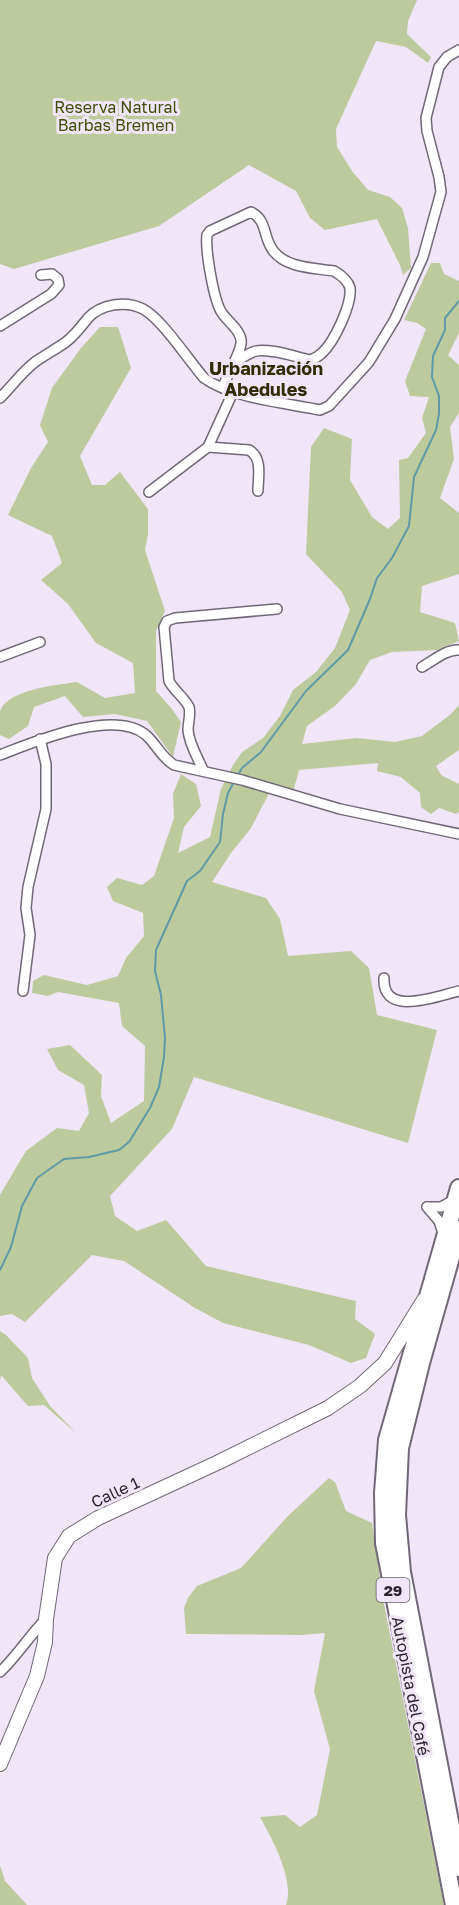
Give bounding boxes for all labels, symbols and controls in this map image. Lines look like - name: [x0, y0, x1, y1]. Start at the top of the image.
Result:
- park label: Reserva Natural Barbas Bremen: [54, 97, 178, 135]
- district label: Urbanización Abedules: [209, 357, 323, 400]
- street label: Calle 1: [88, 1472, 143, 1512]
- road number: 29: [376, 1578, 410, 1602]
- street label: Autopista del Café: [388, 1615, 434, 1757]

